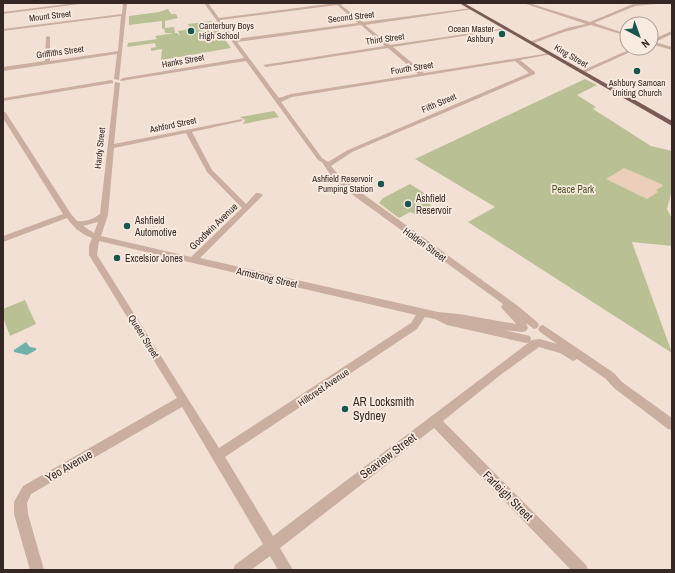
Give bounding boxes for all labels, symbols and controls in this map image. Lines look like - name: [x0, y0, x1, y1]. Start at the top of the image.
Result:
- street label: Mount Street: [28, 7, 72, 25]
- street label: Second Street: [327, 8, 375, 26]
- north arrow: [619, 16, 659, 56]
- place label: Canterbury Boys High School: [199, 20, 254, 42]
- place label: Ocean Master Ashbury: [448, 23, 495, 45]
- marker: Canterbury Boys High School: [186, 26, 196, 36]
- marker: Ocean Master Ashbury: [497, 29, 507, 39]
- street label: Third Street: [365, 30, 405, 48]
- text: N: [639, 36, 653, 51]
- street label: King Street: [552, 42, 590, 70]
- street label: Griffiths Street: [35, 43, 85, 61]
- street label: Hanks Street: [161, 51, 205, 71]
- street label: Fourth Street: [390, 59, 434, 77]
- marker: Ashbury Samoan Uniting Church: [632, 66, 642, 76]
- place label: Ashbury Samoan Uniting Church: [608, 77, 665, 99]
- street label: Fifth Street: [420, 90, 458, 116]
- street label: Ashford Street: [148, 114, 197, 136]
- street label: Hardy Street: [92, 127, 108, 169]
- place label: Ashfield Reservoir Pumping Station: [311, 173, 374, 195]
- marker: Ashfield Reservoir Pumping Station: [376, 179, 386, 189]
- park label: Peace Park: [552, 183, 595, 196]
- place label: Ashfield Reservoir: [415, 192, 452, 217]
- marker: Ashfield Reservoir: [403, 199, 413, 209]
- street label: Goodwin Avenue: [186, 200, 241, 253]
- place label: Ashfield Automotive: [134, 214, 177, 239]
- marker: Ashfield Automotive: [122, 221, 132, 231]
- street label: Holden Street: [401, 224, 449, 265]
- place label: Excelsior Jones: [125, 252, 183, 265]
- marker: Excelsior Jones: [112, 253, 122, 263]
- street label: Armstrong Street: [234, 264, 299, 291]
- street label: Queen Street: [125, 312, 162, 361]
- street label: Hillcrest Avenue: [295, 365, 352, 409]
- place label: AR Locksmith Sydney: [352, 394, 414, 424]
- marker: AR Locksmith Sydney: [340, 404, 350, 414]
- street label: Seaview Street: [357, 429, 420, 482]
- street label: Yeo Avenue: [42, 446, 96, 486]
- street label: Farleigh Street: [480, 468, 537, 525]

